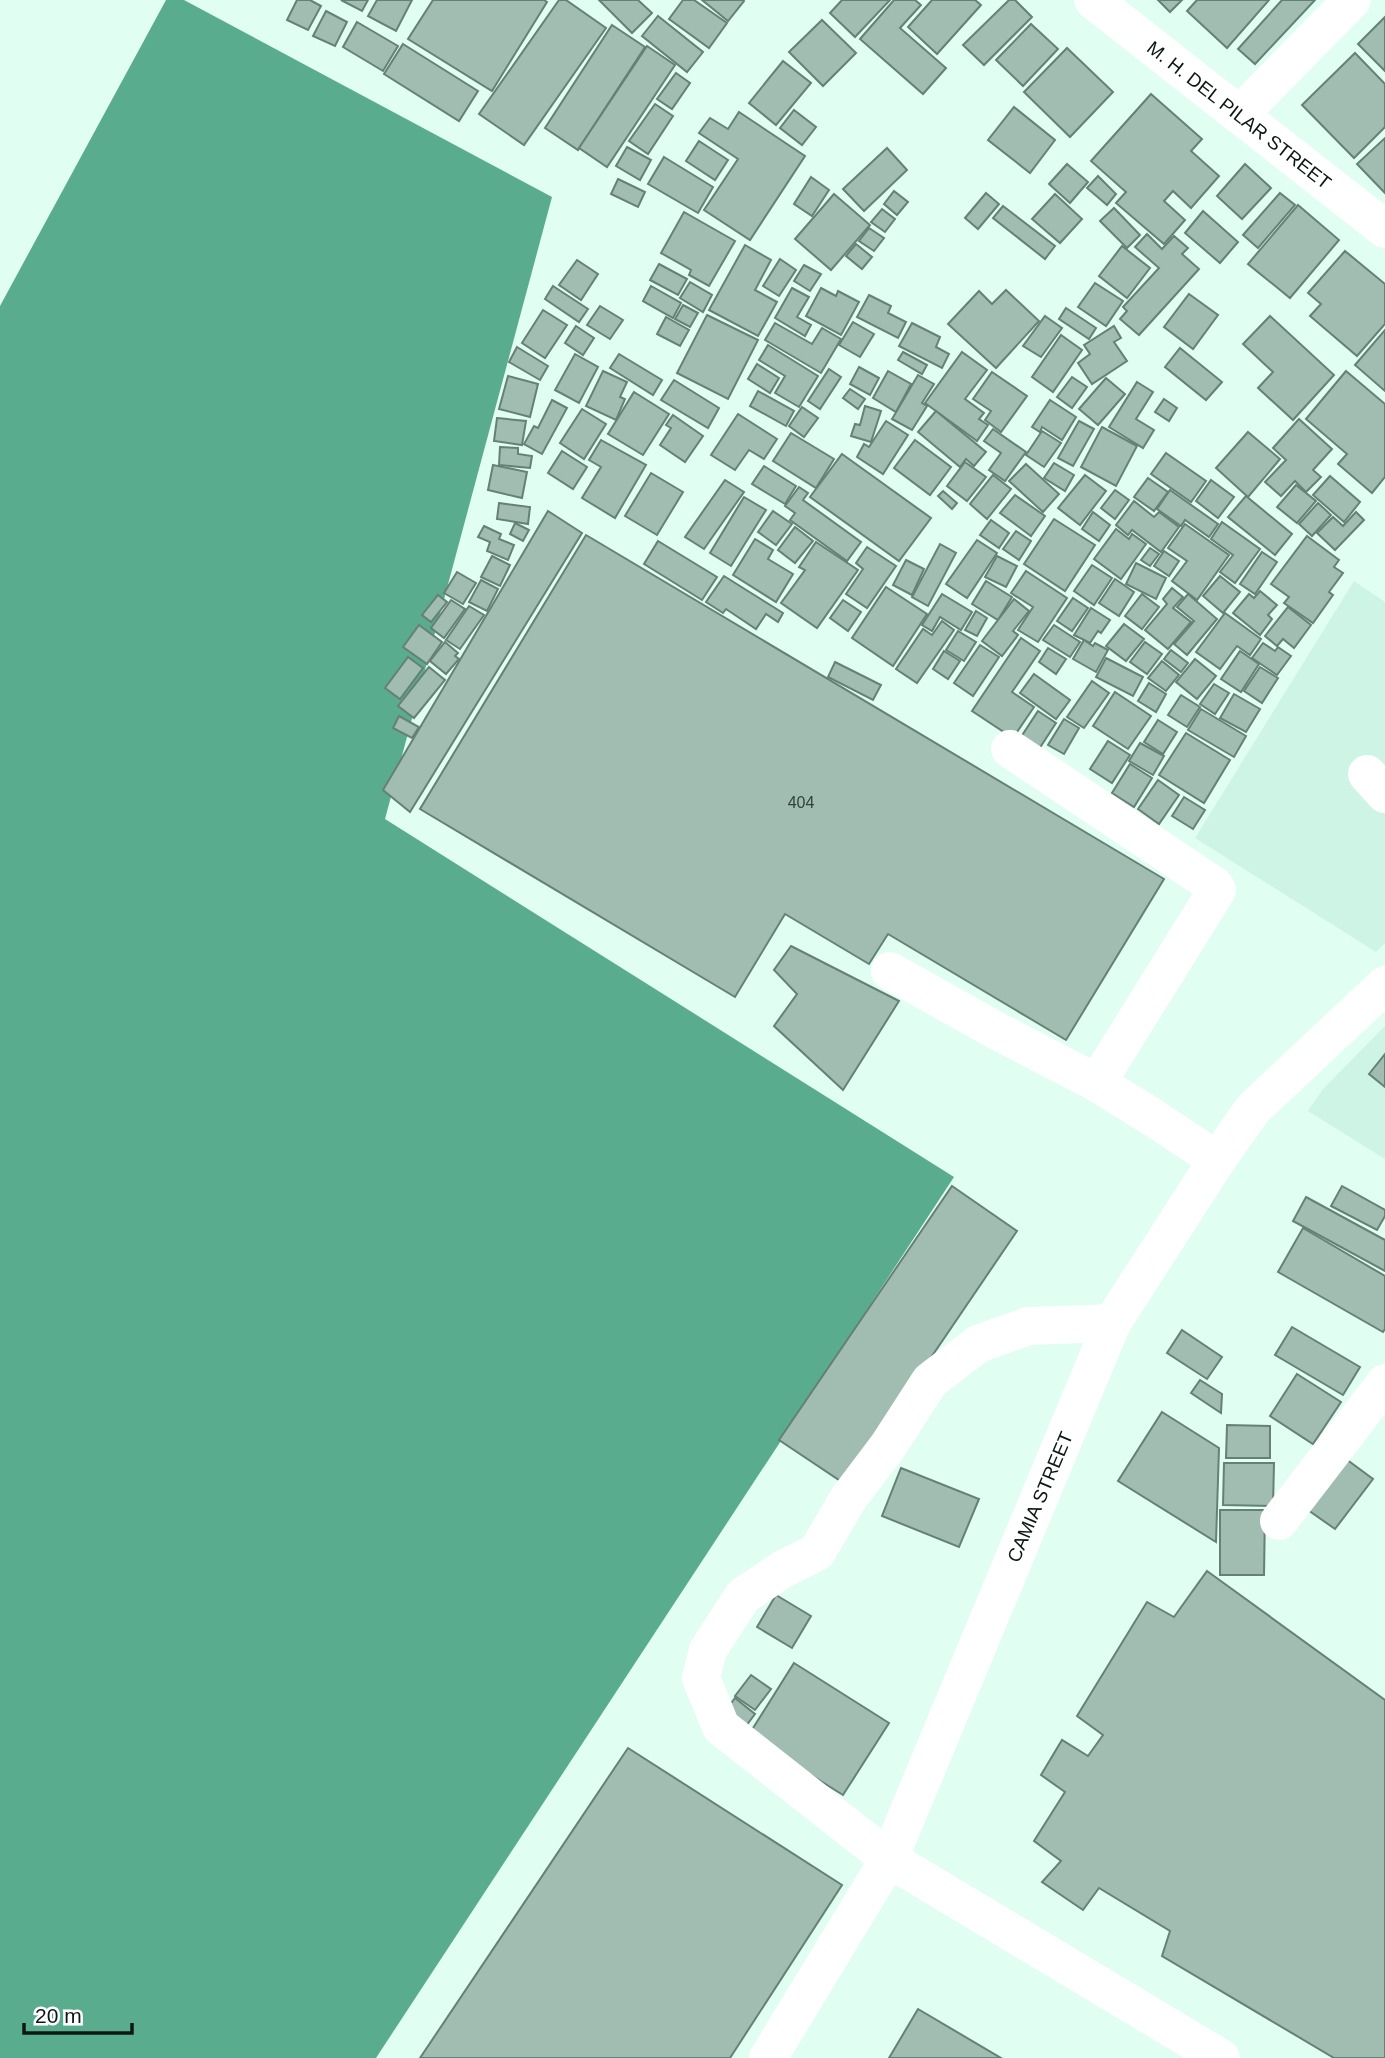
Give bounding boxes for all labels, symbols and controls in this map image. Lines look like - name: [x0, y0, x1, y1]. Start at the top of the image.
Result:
- street label: M. H. DEL PILAR STREET: [1143, 37, 1335, 193]
- house number: 404: [788, 794, 814, 811]
- street label: CAMIA STREET: [1003, 1428, 1077, 1565]
- scale bar: [24, 1992, 133, 2036]
- text: 20 m: [35, 2004, 82, 2027]

